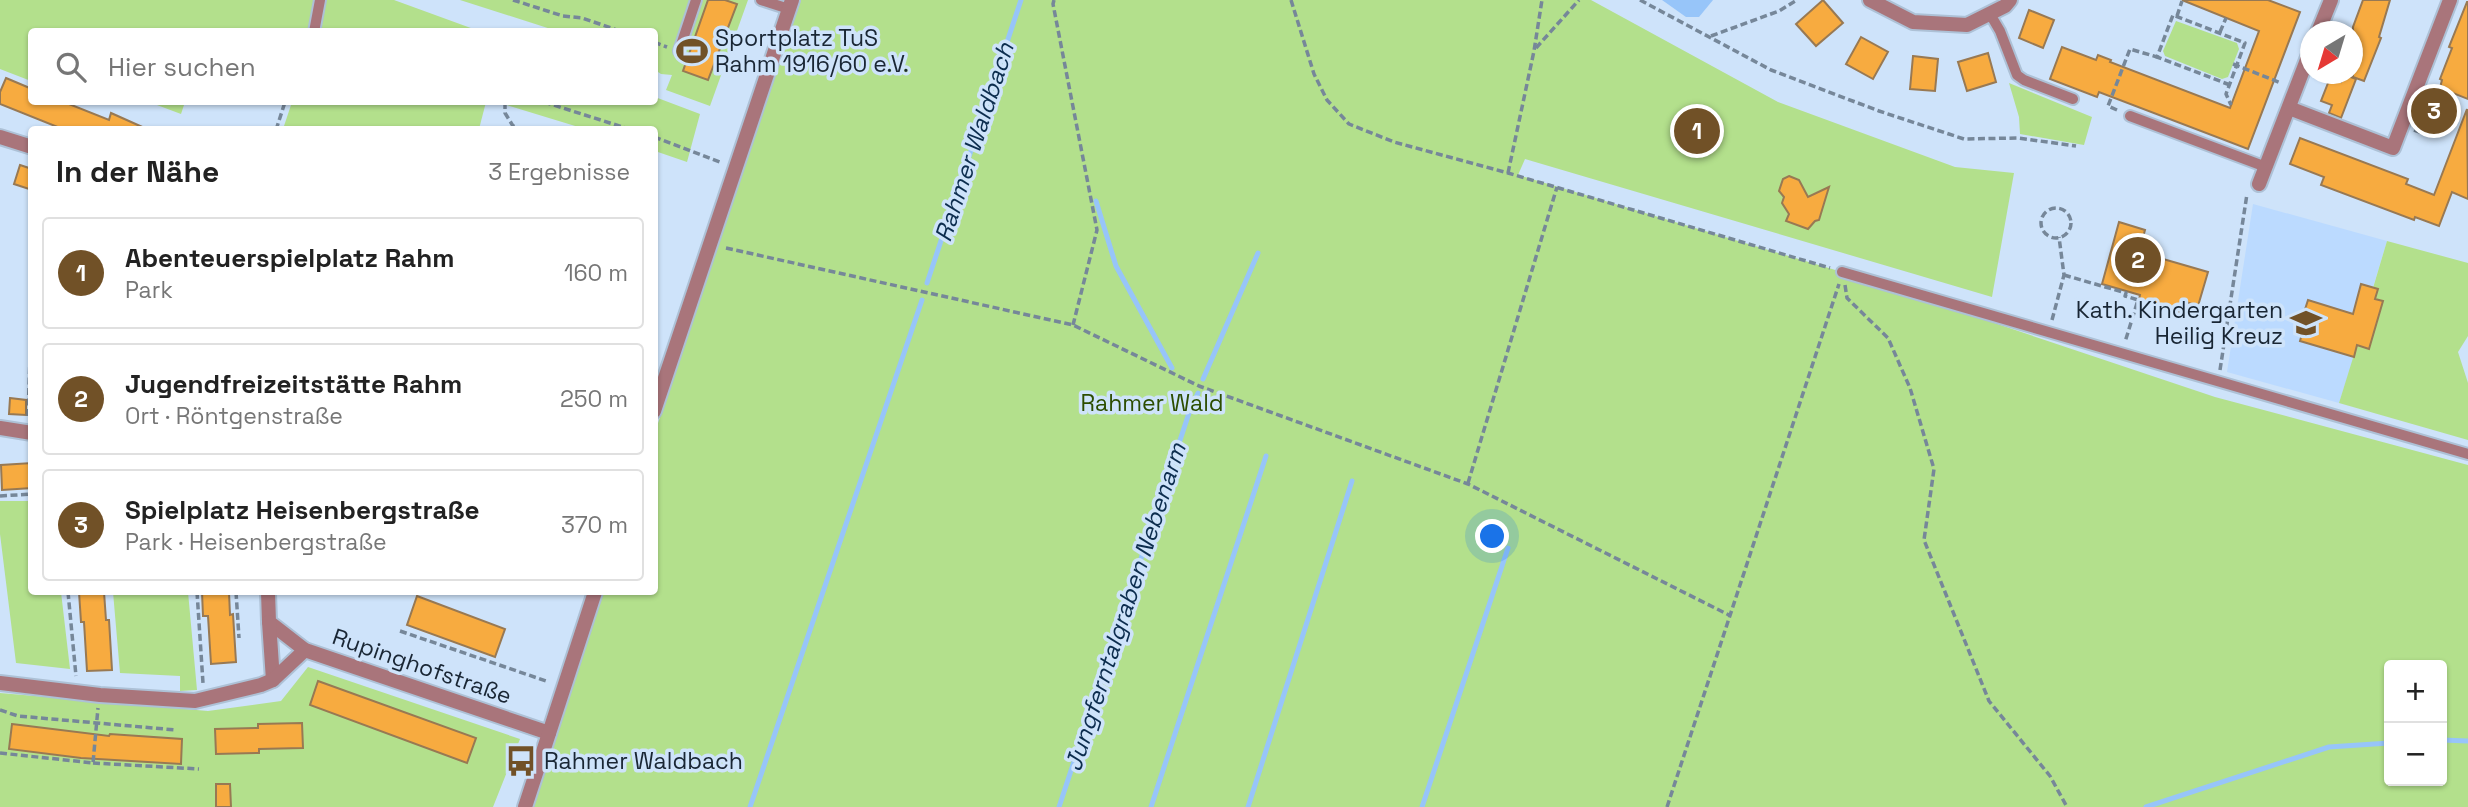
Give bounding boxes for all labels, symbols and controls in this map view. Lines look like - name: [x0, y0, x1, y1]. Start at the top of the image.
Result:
- north arrow: [2300, 21, 2363, 84]
- place label: Sportplatz TuS Rahm 1916/60 e.V.: [715, 23, 909, 79]
- search box: [28, 28, 658, 105]
- sports icon: Sportplatz TuS Rahm 1916/60 e.V.: [675, 34, 709, 68]
- water label: Rahmer Waldbach: [927, 37, 1021, 245]
- icon: search: [52, 48, 90, 86]
- text: Hier suchen: [108, 50, 256, 84]
- pin: 3: [2411, 85, 2457, 137]
- pin: 1: [1674, 105, 1720, 157]
- text: In der Nähe: [56, 152, 219, 191]
- text: 3 Ergebnisse: [488, 157, 630, 187]
- pin: 2: [2115, 234, 2161, 286]
- text: Abenteuerspielplatz Rahm: [125, 241, 454, 275]
- text: 1: [76, 258, 86, 288]
- text: 160 m: [564, 258, 628, 288]
- text: Park: [125, 275, 173, 305]
- place label: Kath. Kindergarten Heilig Kreuz: [2076, 295, 2283, 351]
- school or university icon: Kath. Kindergarten Heilig Kreuz: [2289, 306, 2323, 340]
- text: Jugendfreizeitstätte Rahm: [125, 367, 462, 401]
- text: 2: [74, 384, 88, 414]
- text: 250 m: [560, 384, 628, 414]
- park label: Rahmer Wald: [1080, 388, 1224, 418]
- text: Ort · Röntgenstraße: [125, 401, 343, 431]
- water label: Jungferntalgraben Nebenarm: [1057, 438, 1193, 775]
- text: Spielplatz Heisenbergstraße: [125, 493, 479, 527]
- text: 3: [74, 510, 88, 540]
- text: 370 m: [561, 510, 628, 540]
- your location: [1475, 519, 1509, 553]
- text: Park · Heisenbergstraße: [125, 527, 387, 557]
- street label: Rupinghofstraße: [328, 621, 516, 711]
- map controls: [2384, 660, 2447, 786]
- button: +: [2384, 660, 2447, 723]
- button: −: [2384, 723, 2447, 786]
- bus stop icon: Rahmer Waldbach: [504, 744, 538, 778]
- place label: Rahmer Waldbach: [544, 746, 743, 776]

